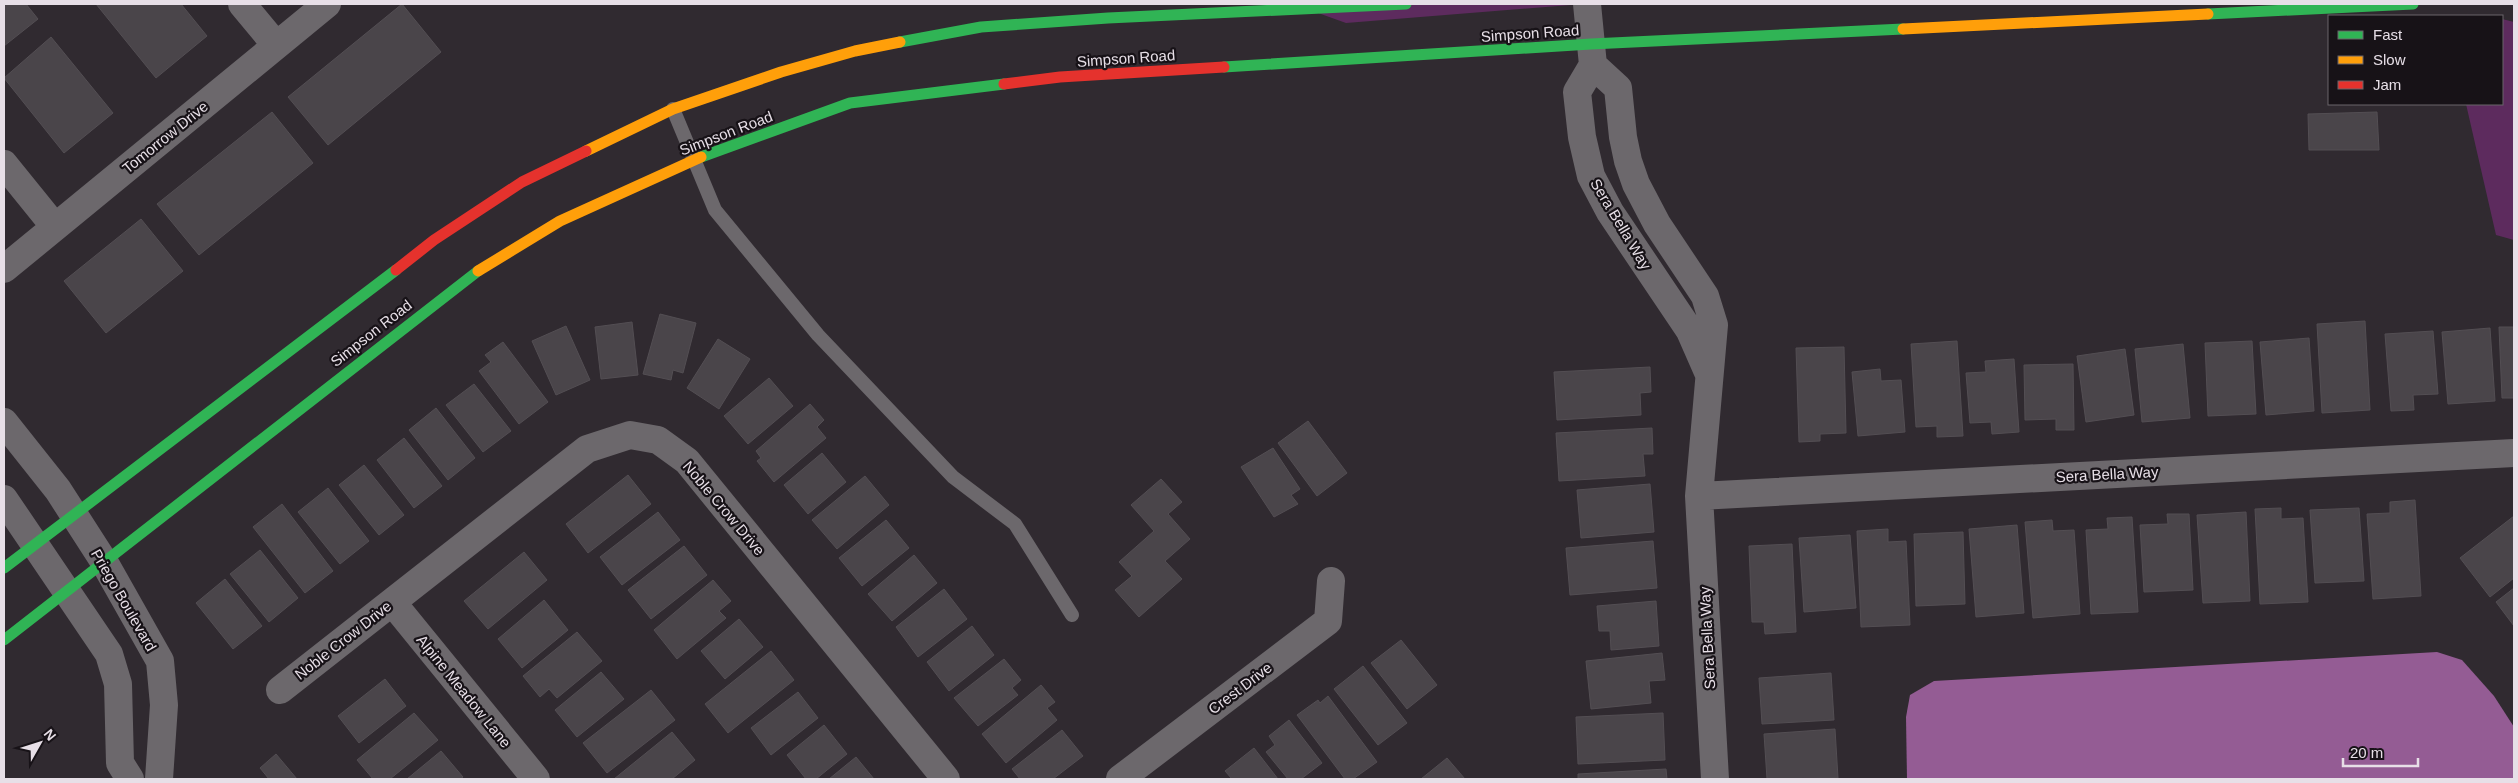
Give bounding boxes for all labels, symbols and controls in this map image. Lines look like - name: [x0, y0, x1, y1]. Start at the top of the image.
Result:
- legend: [2328, 15, 2503, 105]
- street label: Simpson Road: [1480, 21, 1580, 45]
- text: Fast: [2373, 26, 2403, 43]
- street label: Simpson Road: [1076, 46, 1176, 70]
- text: Slow: [2373, 51, 2406, 68]
- text: Jam: [2373, 76, 2401, 93]
- street label: Tomorrow Drive: [119, 97, 211, 177]
- street label: Simpson Road: [677, 107, 775, 159]
- street label: Sera Bella Way: [1587, 176, 1655, 273]
- street label: Simpson Road: [327, 296, 415, 370]
- street label: Noble Crow Drive: [680, 458, 768, 558]
- street label: Sera Bella Way: [2055, 463, 2159, 485]
- street label: Priego Boulevard: [88, 546, 160, 654]
- street label: Sera Bella Way: [1696, 586, 1718, 690]
- street label: Noble Crow Drive: [291, 597, 395, 683]
- street label: Alpine Meadow Lane: [413, 631, 515, 751]
- street label: Crest Drive: [1205, 659, 1275, 717]
- north arrow: [15, 718, 65, 768]
- text: N: [41, 726, 60, 744]
- scale bar: [2343, 736, 2418, 768]
- text: 20 m: [2350, 744, 2383, 761]

